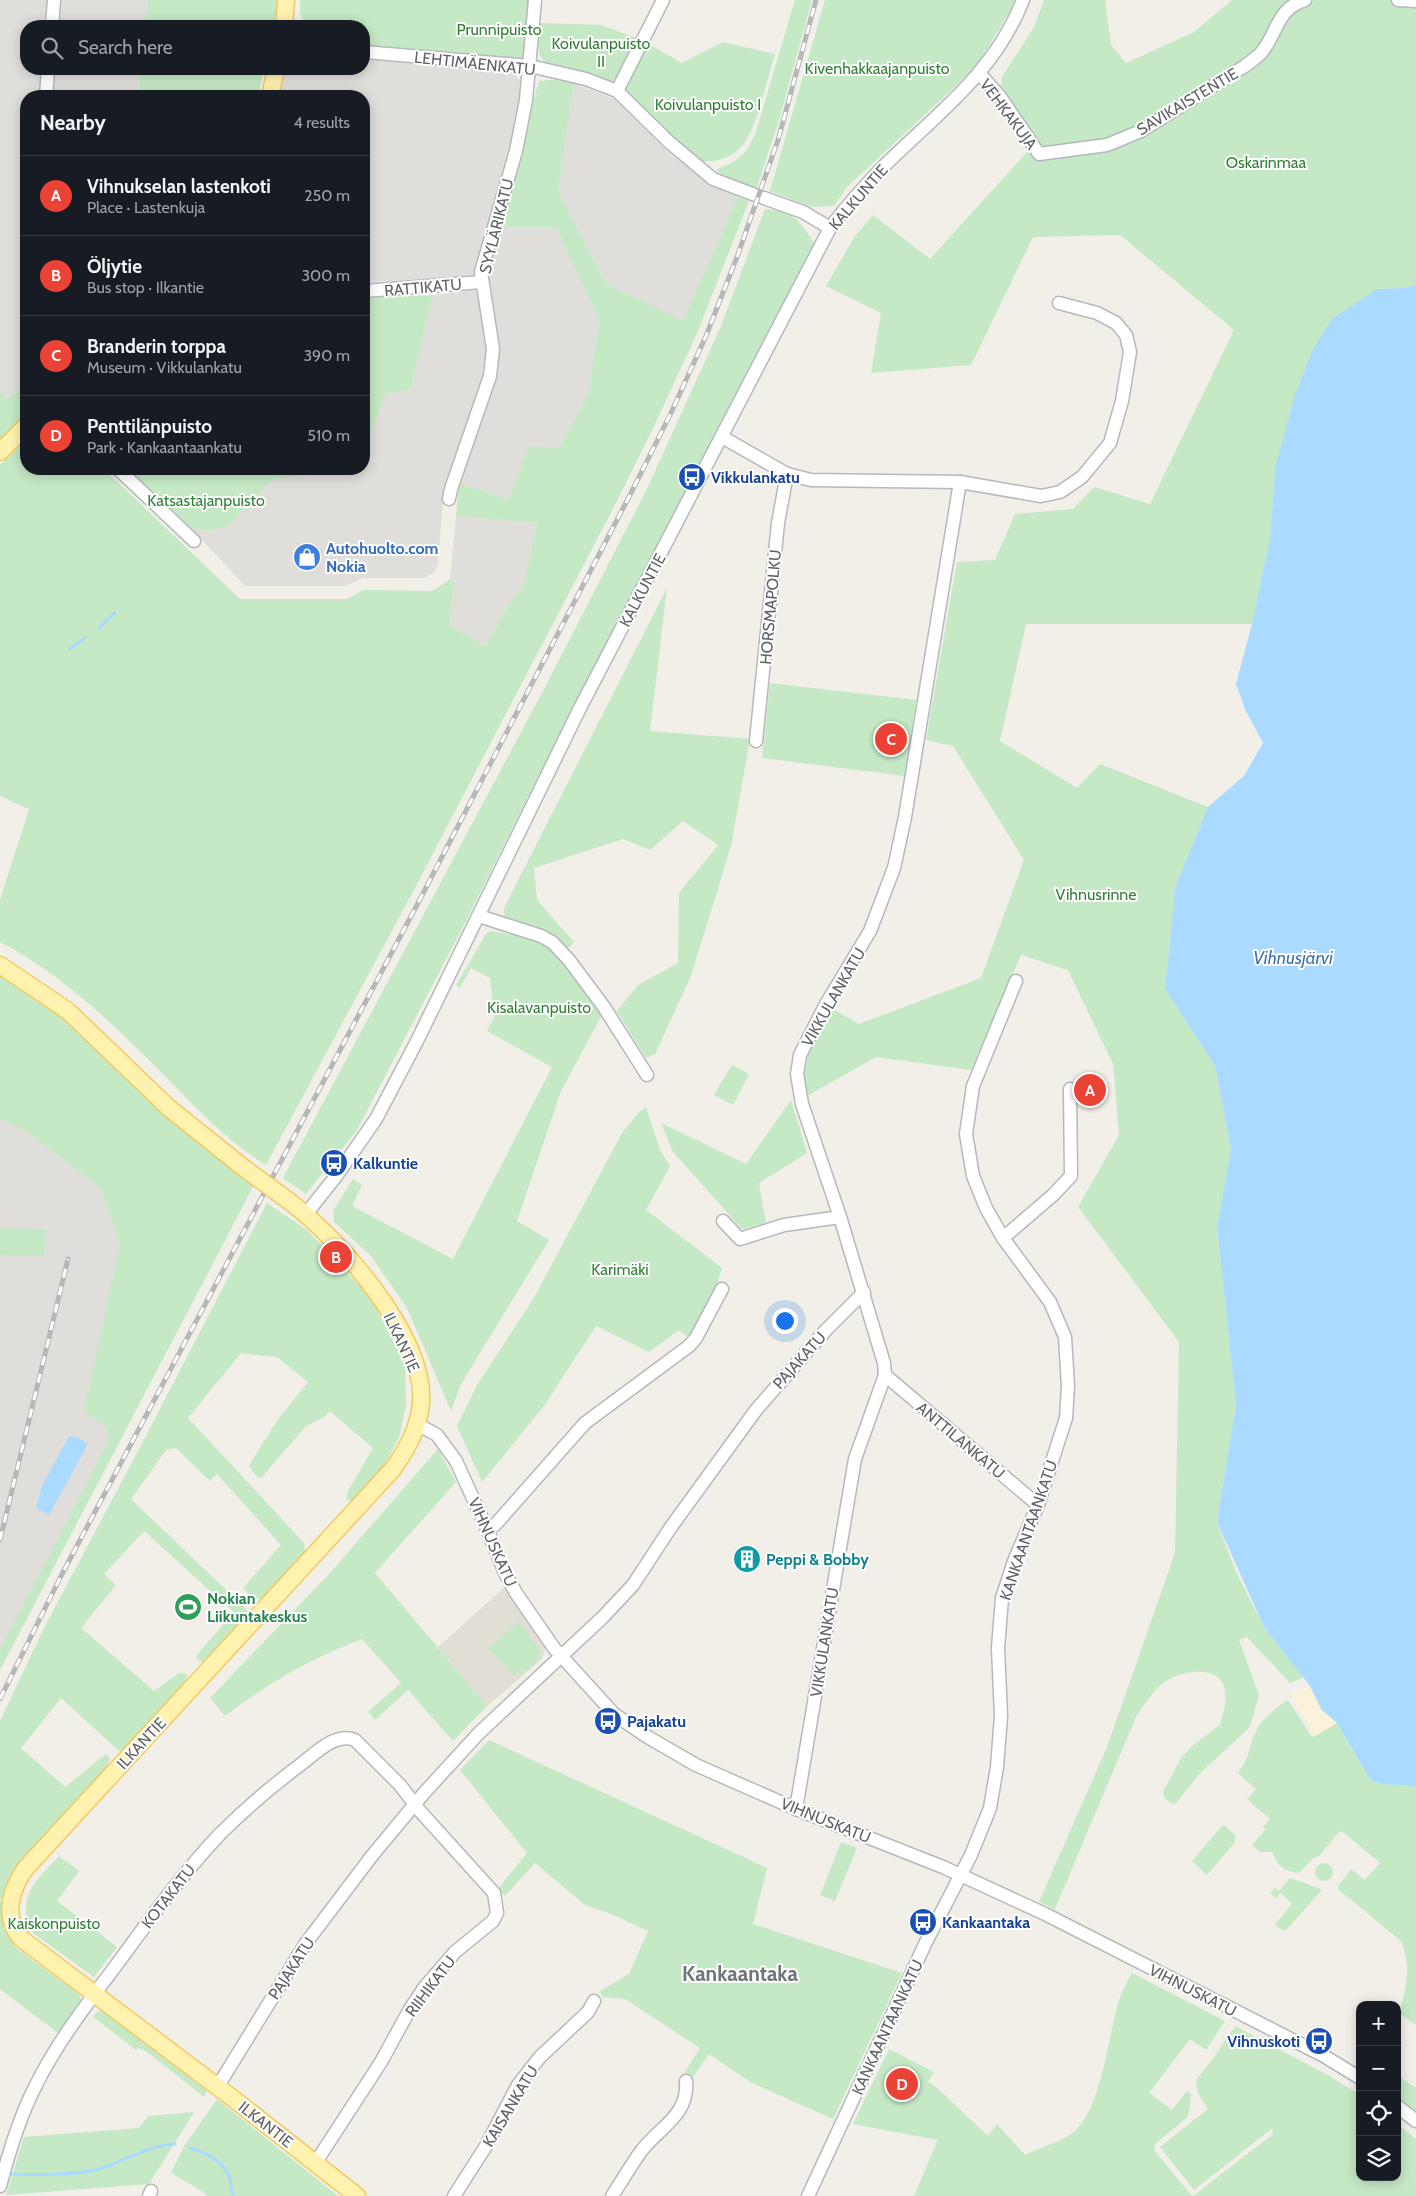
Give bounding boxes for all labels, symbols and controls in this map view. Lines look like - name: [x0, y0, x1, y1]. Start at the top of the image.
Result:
- search box: [20, 20, 370, 75]
- park label: Prunnipuisto: [456, 20, 542, 39]
- icon: search: [38, 34, 66, 62]
- park label: Koivulanpuisto II: [552, 34, 651, 71]
- text: Search here: [78, 36, 172, 59]
- street label: LEHTIMÄENKATU: [413, 48, 537, 79]
- park label: Kivenhakkaajanpuisto: [804, 59, 950, 78]
- street label: SAVIKAISTENTIE: [1133, 64, 1241, 139]
- street label: VEHKAKUJA: [976, 75, 1041, 153]
- park label: Koivulanpuisto I: [655, 95, 761, 114]
- text: Nearby: [40, 110, 106, 135]
- text: 4 results: [293, 113, 350, 132]
- park label: Oskarinmaa: [1226, 153, 1307, 172]
- street label: KALKUNTIE: [825, 161, 892, 234]
- text: Vihnukselan lastenkoti: [87, 175, 271, 198]
- street label: SYYLÄRIKATU: [476, 177, 517, 276]
- text: A: [51, 186, 61, 205]
- text: 250 m: [304, 186, 350, 205]
- text: Place · Lastenkuja: [87, 198, 205, 217]
- text: Öljytie: [87, 255, 142, 278]
- text: B: [51, 266, 61, 285]
- text: 300 m: [301, 266, 350, 285]
- street label: RATTIKATU: [383, 275, 463, 300]
- text: Bus stop · Ilkantie: [87, 278, 204, 297]
- text: Branderin torppa: [87, 335, 226, 358]
- text: C: [51, 346, 61, 365]
- text: 390 m: [303, 346, 350, 365]
- text: Museum · Vikkulankatu: [87, 358, 242, 377]
- text: Penttilänpuisto: [87, 415, 212, 438]
- text: D: [50, 426, 62, 445]
- text: 510 m: [307, 426, 350, 445]
- text: Park · Kankaantaankatu: [87, 438, 242, 457]
- bus stop icon: Vikkulankatu: [677, 462, 707, 492]
- place label: Vikkulankatu: [711, 468, 800, 487]
- park label: Katsastajanpuisto: [147, 491, 265, 510]
- place label: Autohuolto.com Nokia: [326, 539, 439, 576]
- shop icon: Autohuolto.com Nokia: [292, 542, 322, 572]
- street label: HORSMAPOLKU: [756, 549, 785, 665]
- street label: KALKUNTIE: [615, 550, 670, 630]
- pin: C: [875, 720, 907, 758]
- park label: Vihnusrinne: [1055, 885, 1137, 904]
- street label: VIKKULANKATU: [797, 945, 869, 1050]
- water label: Vihnusjärvi: [1253, 947, 1334, 969]
- park label: Kisalavanpuisto: [487, 998, 591, 1017]
- pin: A: [1074, 1071, 1106, 1109]
- bus stop icon: Kalkuntie: [319, 1148, 349, 1178]
- place label: Kalkuntie: [353, 1154, 418, 1173]
- pin: B: [320, 1238, 352, 1276]
- park label: Karimäki: [591, 1260, 649, 1279]
- your location: [772, 1308, 798, 1334]
- street label: ILKANTIE: [379, 1309, 424, 1375]
- street label: PAJAKATU: [769, 1328, 830, 1393]
- street label: ANTTILANKATU: [913, 1398, 1009, 1483]
- street label: KANKAANTAANKATU: [996, 1458, 1061, 1603]
- street label: VIHNUSKATU: [464, 1495, 521, 1590]
- building icon: Peppi & Bobby: [732, 1544, 762, 1574]
- place label: Peppi & Bobby: [766, 1550, 869, 1569]
- street label: VIKKULANKATU: [806, 1586, 843, 1698]
- place label: Nokian Liikuntakeskus: [207, 1589, 308, 1626]
- sports icon: Nokian Liikuntakeskus: [173, 1592, 203, 1622]
- bus stop icon: Pajakatu: [593, 1706, 623, 1736]
- place label: Pajakatu: [627, 1712, 686, 1731]
- street label: ILKANTIE: [113, 1713, 170, 1773]
- street label: VIHNUSKATU: [778, 1794, 874, 1847]
- street label: KOTAKATU: [137, 1860, 199, 1932]
- bus stop icon: Kankaantaka: [908, 1907, 938, 1937]
- place label: Kankaantaka: [942, 1913, 1030, 1932]
- park label: Kaiskonpuisto: [8, 1914, 101, 1933]
- street label: PAJAKATU: [264, 1934, 319, 2003]
- street label: RIIHIKATU: [401, 1952, 459, 2021]
- street label: KANKAANTAANKATU: [848, 1957, 927, 2098]
- street label: VIHNUSKATU: [1146, 1960, 1240, 2021]
- district label: Kankaantaka: [682, 1961, 798, 1986]
- map controls: [1356, 2001, 1401, 2181]
- button: +: [1356, 2001, 1401, 2046]
- bus stop icon: Vihnuskoti: [1304, 2026, 1334, 2056]
- place label: Vihnuskoti: [1227, 2032, 1300, 2051]
- button: −: [1356, 2046, 1401, 2091]
- street label: KAISANKATU: [479, 2062, 542, 2150]
- pin: D: [886, 2065, 918, 2103]
- button: locate: [1356, 2091, 1401, 2136]
- street label: ILKANTIE: [235, 2097, 297, 2152]
- button: layers: [1356, 2136, 1401, 2181]

